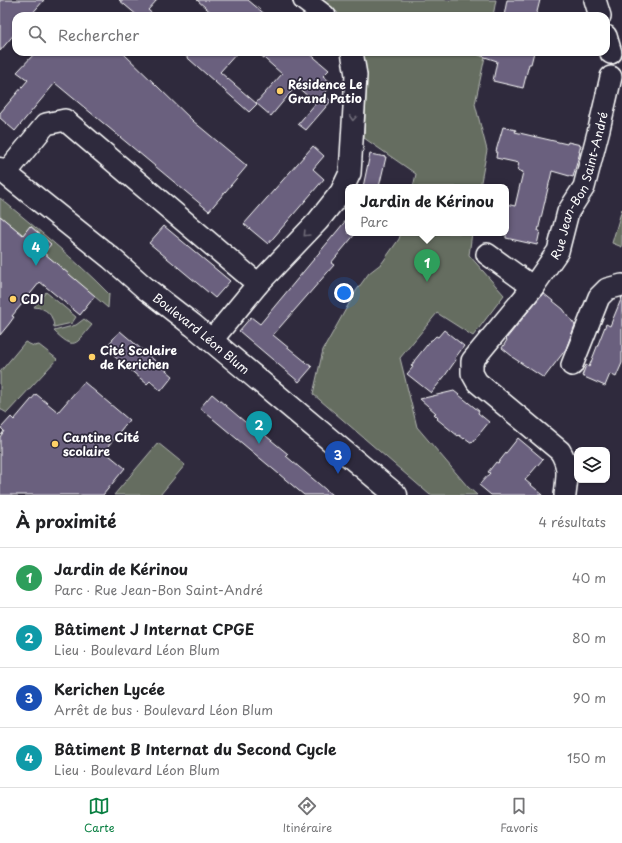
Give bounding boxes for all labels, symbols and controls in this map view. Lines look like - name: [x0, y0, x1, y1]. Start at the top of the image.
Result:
- search box: [12, 12, 610, 56]
- icon: search: [26, 23, 48, 45]
- text: Rechercher: [58, 23, 139, 46]
- place label: Résidence Le Grand Patio: [288, 75, 363, 107]
- marker: Résidence Le Grand Patio: [275, 86, 285, 96]
- street label: Rue Jean-Bon Saint-André: [546, 110, 612, 263]
- one-way arrow: [349, 115, 358, 121]
- popup: [345, 184, 509, 236]
- text: Jardin de Kérinou: [360, 189, 494, 212]
- text: Parc: [360, 212, 388, 231]
- one-way arrow: [303, 229, 311, 237]
- pin: 4: [23, 233, 49, 266]
- pin: 1: [414, 249, 440, 282]
- your location: [334, 283, 354, 303]
- street label: Boulevard Léon Blum: [149, 288, 254, 378]
- place label: CDI: [21, 290, 43, 308]
- marker: CDI: [8, 294, 18, 304]
- place label: Cité Scolaire de Kerichen: [100, 341, 178, 373]
- marker: Cité Scolaire de Kerichen: [87, 352, 97, 362]
- pin: 2: [246, 411, 272, 444]
- place label: Cantine Cité scolaire: [63, 428, 140, 460]
- marker: Cantine Cité scolaire: [50, 439, 60, 449]
- pin: 3: [325, 441, 351, 474]
- map controls: [574, 447, 610, 483]
- button: layers: [574, 447, 610, 483]
- text: À proximité: [16, 508, 116, 534]
- text: 4 résultats: [539, 512, 606, 531]
- text: Jardin de Kérinou: [54, 557, 188, 580]
- text: 1: [26, 568, 32, 587]
- text: 40 m: [572, 568, 606, 587]
- text: Parc · Rue Jean-Bon Saint-André: [54, 580, 263, 599]
- text: Bâtiment J Internat CPGE: [54, 617, 254, 640]
- text: 2: [24, 628, 34, 647]
- text: 80 m: [572, 628, 606, 647]
- text: Lieu · Boulevard Léon Blum: [54, 640, 220, 659]
- text: Kerichen Lycée: [54, 677, 165, 700]
- text: 3: [25, 688, 33, 707]
- text: 90 m: [573, 688, 606, 707]
- text: Arrêt de bus · Boulevard Léon Blum: [54, 700, 273, 719]
- text: Bâtiment B Internat du Second Cycle: [54, 737, 336, 760]
- text: 4: [25, 748, 33, 767]
- text: 150 m: [567, 748, 606, 767]
- text: Lieu · Boulevard Léon Blum: [54, 760, 220, 779]
- tab: Carte: [84, 795, 115, 836]
- tab: Itinéraire: [283, 795, 332, 836]
- tab: Favoris: [500, 795, 538, 836]

